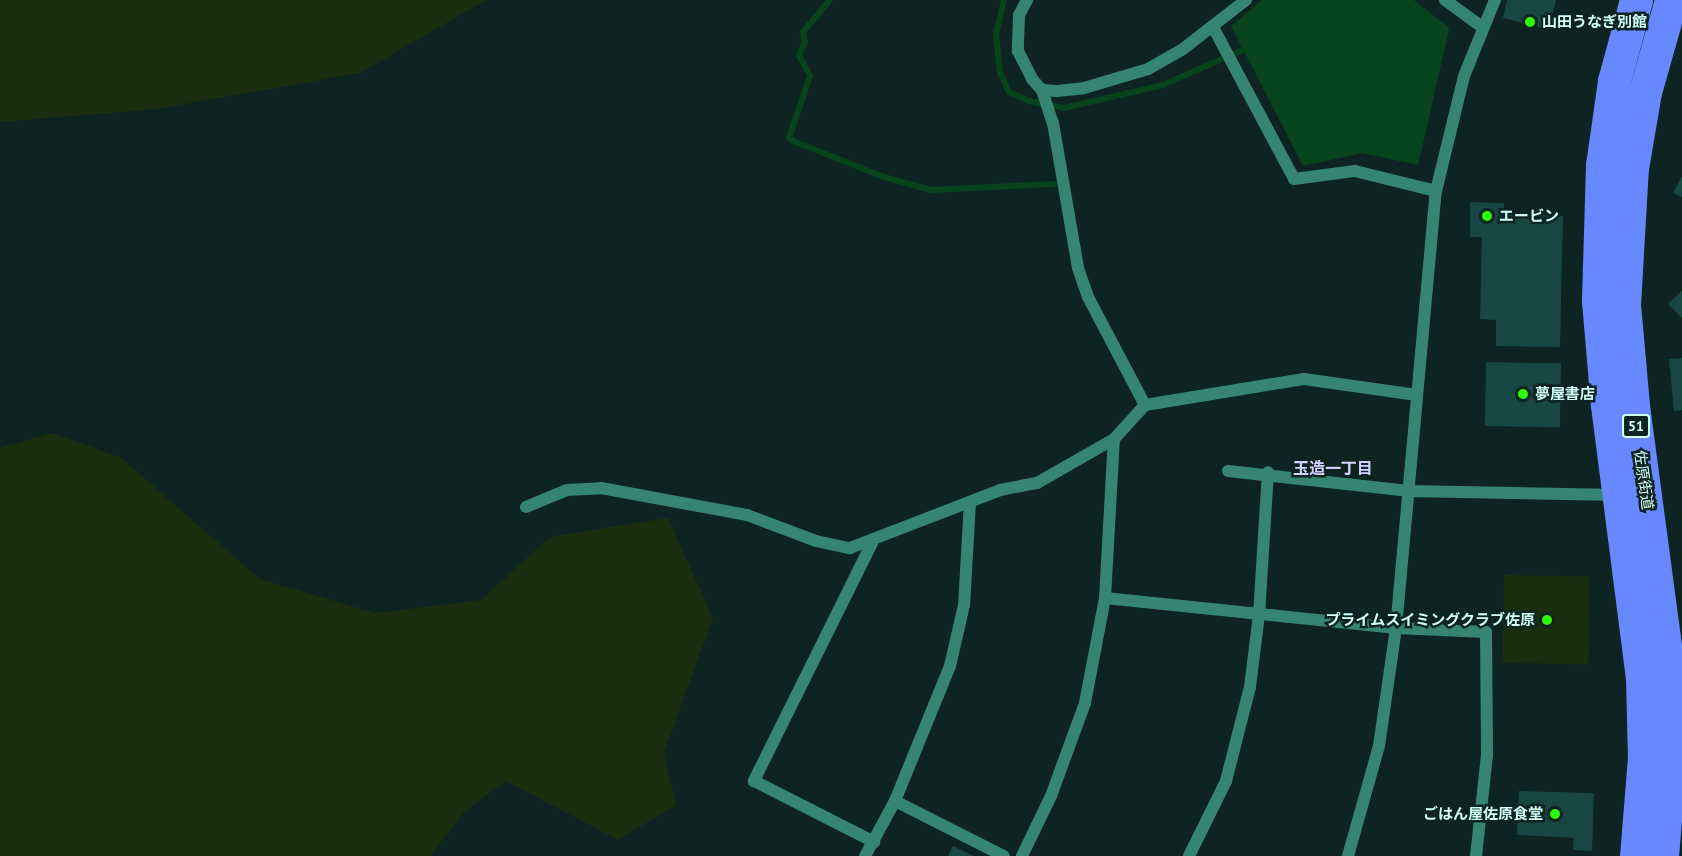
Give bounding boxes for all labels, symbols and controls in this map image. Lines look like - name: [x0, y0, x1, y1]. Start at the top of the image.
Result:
- place label: 山田うなぎ別館: [1542, 13, 1647, 31]
- marker: 山田うなぎ別館: [1523, 15, 1537, 29]
- place label: エービン: [1499, 207, 1559, 225]
- marker: エービン: [1480, 209, 1494, 223]
- place label: 夢屋書店: [1535, 385, 1595, 403]
- marker: 夢屋書店: [1516, 387, 1530, 401]
- road number: 51: [1621, 415, 1651, 437]
- street label: 佐原街道: [1631, 449, 1657, 511]
- district label: 玉造一丁目: [1293, 458, 1373, 478]
- place label: プライムスイミングクラブ佐原: [1325, 611, 1535, 629]
- marker: プライムスイミングクラブ佐原: [1540, 613, 1554, 627]
- place label: ごはん屋佐原食堂: [1423, 805, 1543, 823]
- marker: ごはん屋佐原食堂: [1548, 807, 1562, 821]

